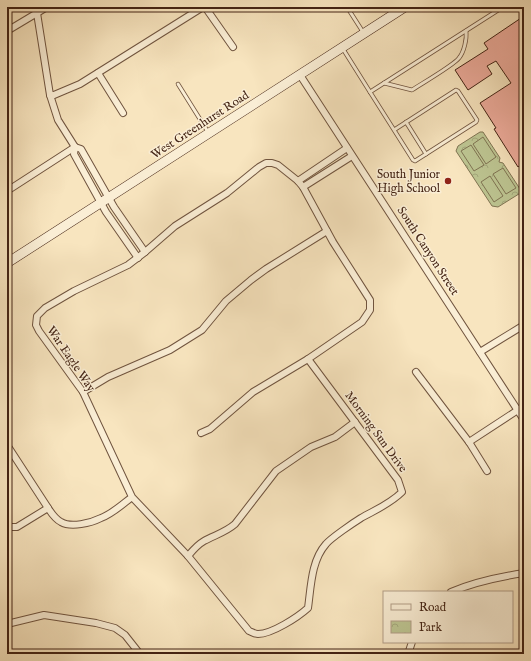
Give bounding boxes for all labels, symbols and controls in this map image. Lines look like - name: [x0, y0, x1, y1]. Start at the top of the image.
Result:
- street label: West Greenhurst Road: [148, 87, 252, 162]
- place label: South Junior High School: [377, 167, 441, 196]
- marker: South Junior High School: [443, 176, 453, 186]
- street label: South Canyon Street: [394, 204, 462, 298]
- street label: War Eagle Way: [44, 323, 99, 395]
- street label: Morning Sun Drive: [342, 389, 411, 476]
- legend: [383, 591, 513, 643]
- text: Road: [419, 600, 447, 615]
- text: Park: [419, 620, 442, 635]

